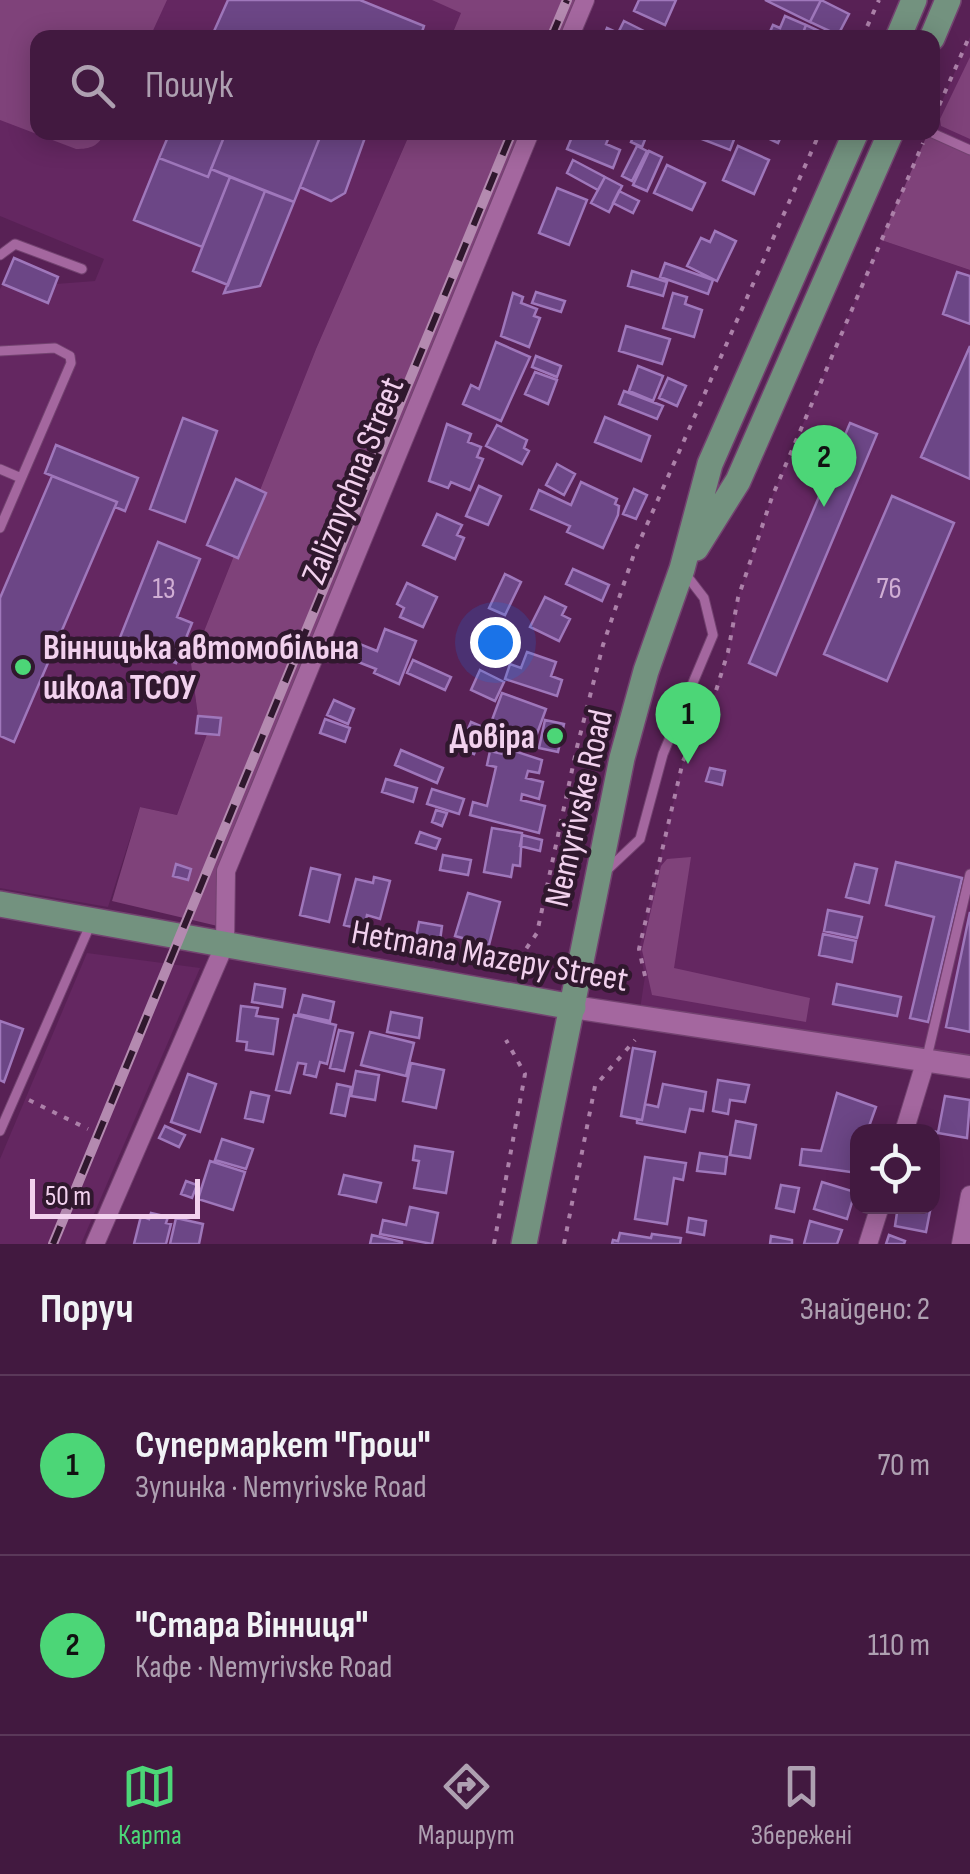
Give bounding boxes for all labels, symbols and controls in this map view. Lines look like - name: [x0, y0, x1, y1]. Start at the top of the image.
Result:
- search box: [30, 30, 940, 140]
- icon: search: [65, 58, 120, 113]
- text: Пошук: [145, 63, 233, 108]
- street label: Zaliznychna Street: [292, 371, 414, 590]
- pin: 2: [792, 424, 856, 507]
- house number: 13: [152, 571, 176, 607]
- house number: 76: [876, 571, 902, 607]
- your location: [470, 617, 521, 668]
- place label: Вінницька автомобільна школа ТСОУ: [43, 627, 359, 710]
- marker: Вінницька автомобільна школа ТСОУ: [12, 656, 34, 678]
- pin: 1: [656, 682, 720, 764]
- street label: Nemyrivske Road: [536, 705, 623, 911]
- place label: Довіра: [449, 716, 535, 759]
- marker: Довіра: [544, 725, 566, 747]
- street label: Hetmana Mazepy Street: [348, 911, 631, 1002]
- map controls: [850, 1124, 940, 1214]
- button: locate: [850, 1124, 940, 1214]
- scale bar: [30, 1174, 200, 1218]
- text: 50 m: [45, 1180, 91, 1213]
- text: Поруч: [40, 1284, 134, 1335]
- text: Знайдено: 2: [800, 1290, 930, 1329]
- text: Супермаркет "Грош": [135, 1423, 431, 1468]
- text: 1: [66, 1446, 79, 1485]
- text: 70 m: [877, 1446, 930, 1485]
- text: Зупинка · Nemyrivske Road: [135, 1468, 427, 1507]
- text: "Стара Вінниця": [135, 1603, 368, 1648]
- text: 2: [65, 1626, 80, 1665]
- text: 110 m: [868, 1626, 930, 1665]
- text: Кафе · Nemyrivske Road: [135, 1648, 392, 1687]
- tab: Карта: [118, 1759, 182, 1852]
- tab: Маршрут: [418, 1759, 515, 1852]
- tab: Збережені: [751, 1759, 852, 1852]

